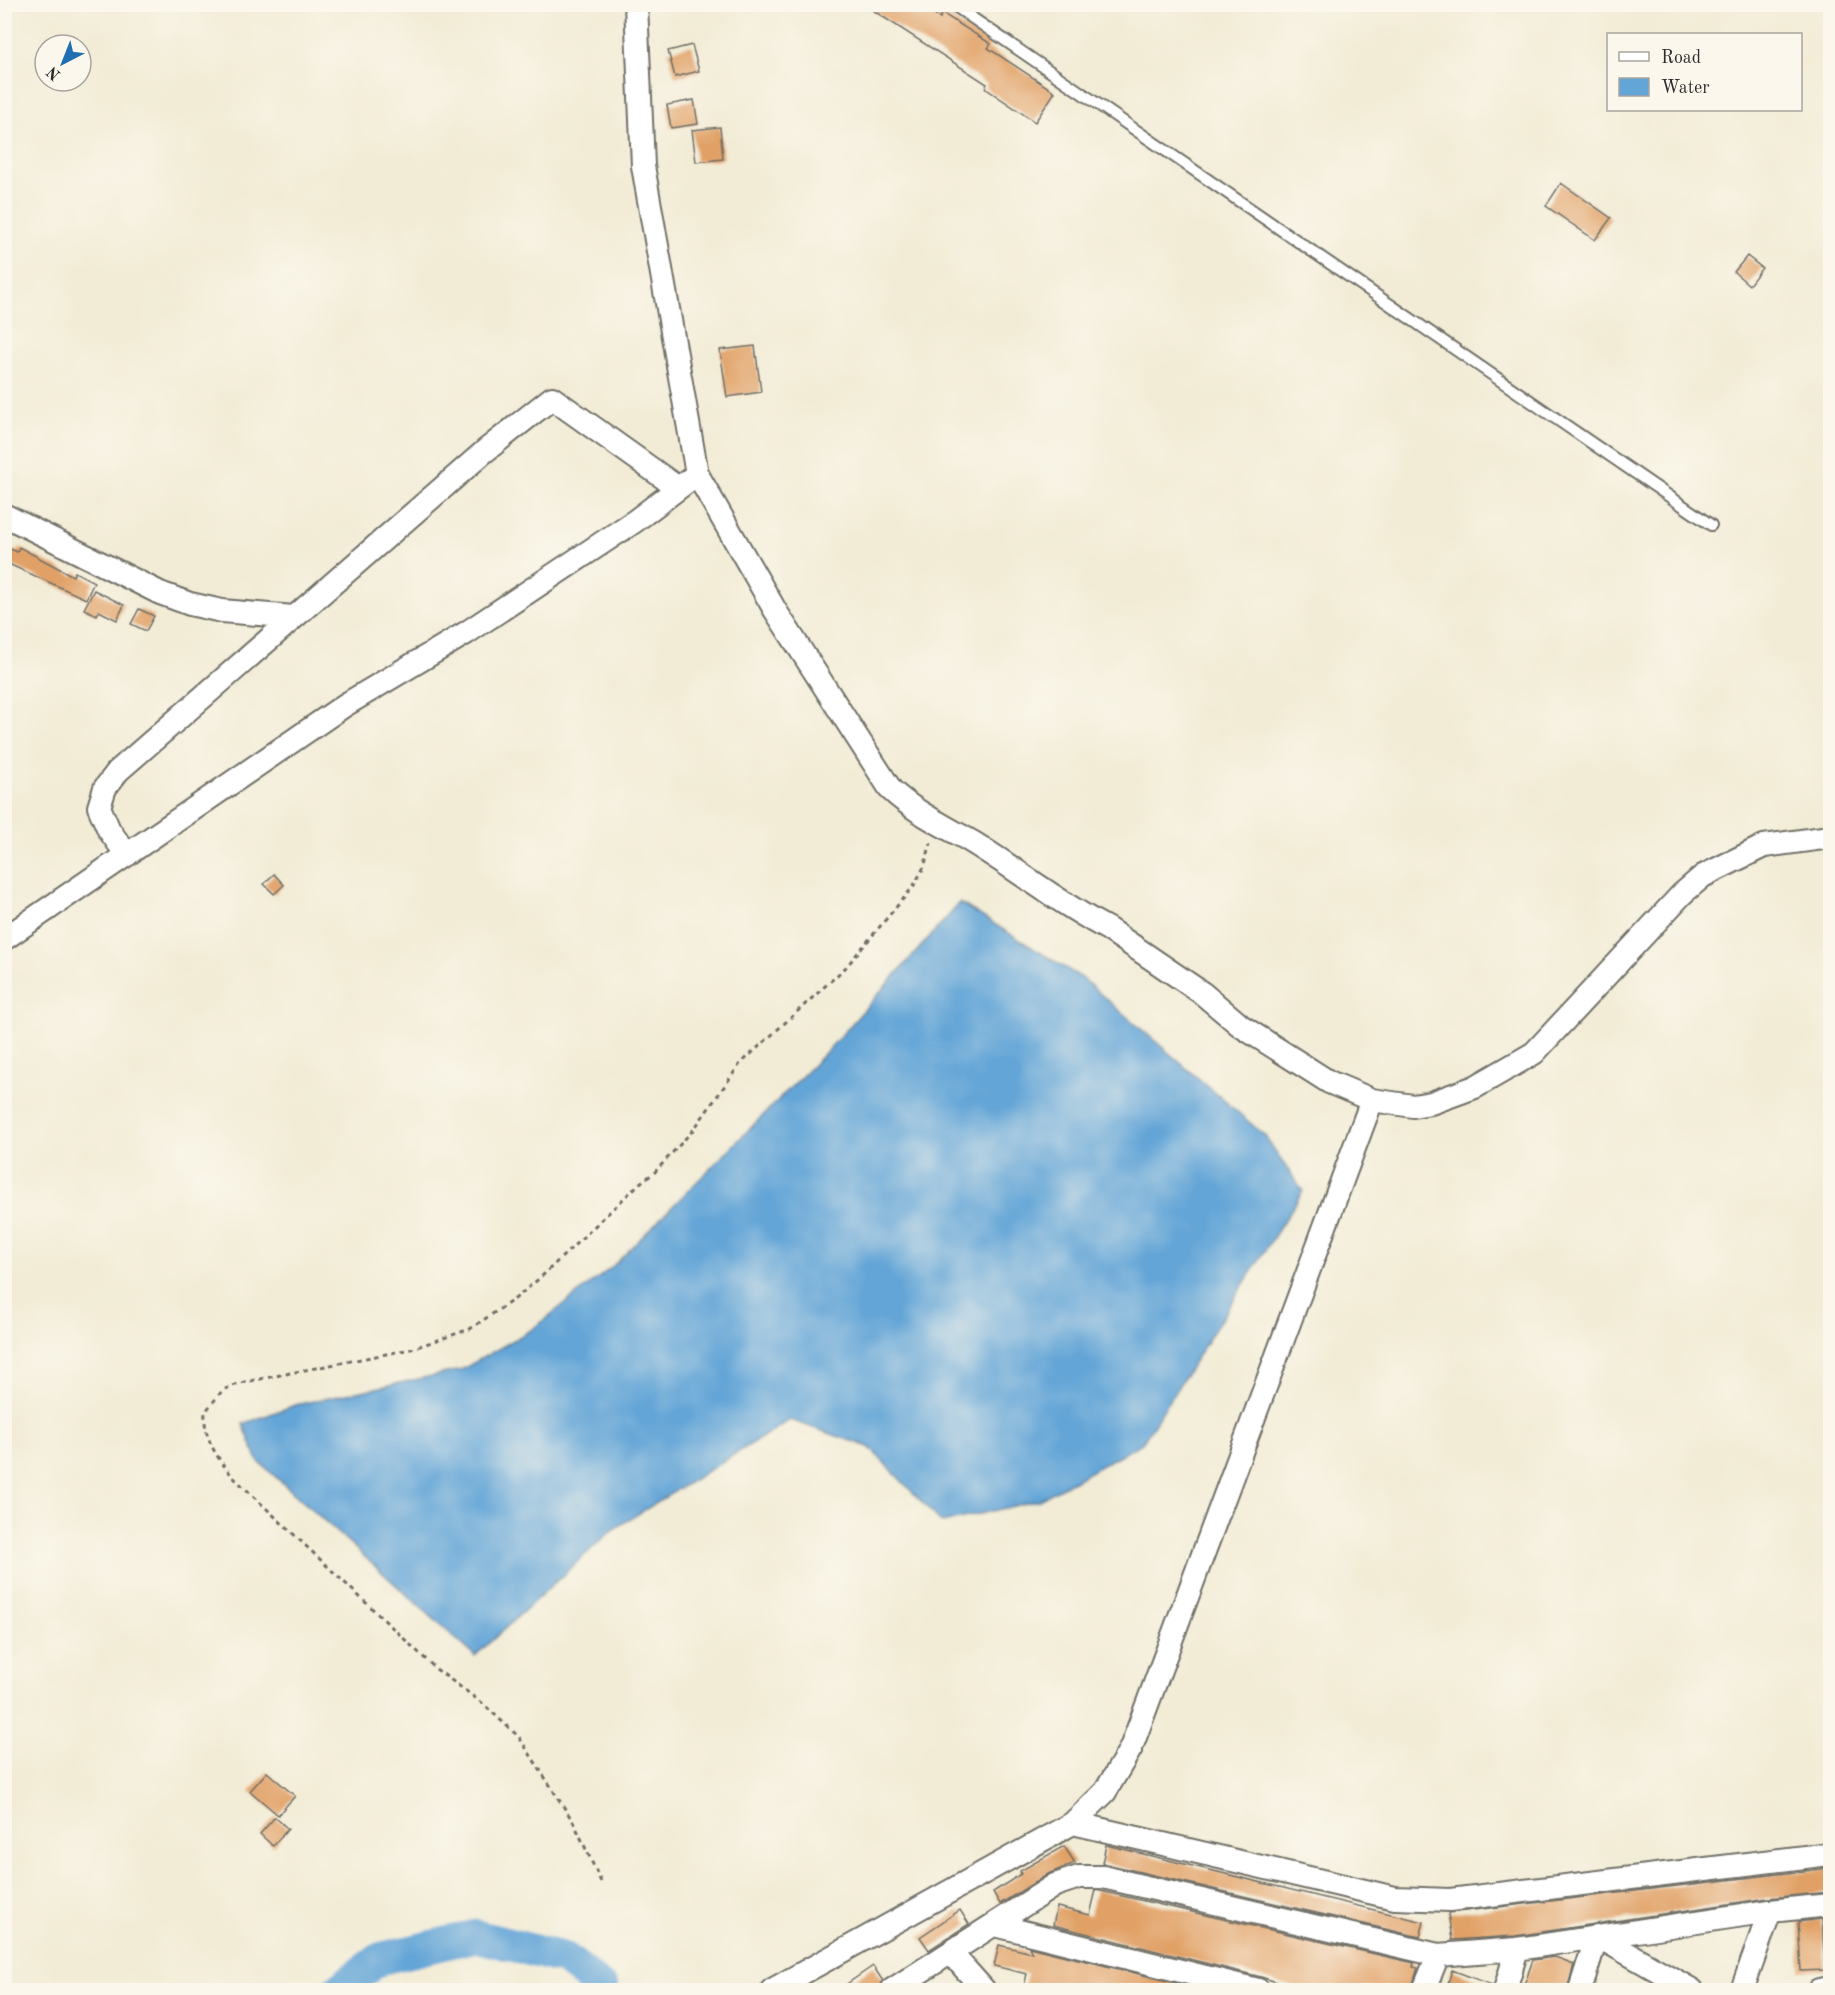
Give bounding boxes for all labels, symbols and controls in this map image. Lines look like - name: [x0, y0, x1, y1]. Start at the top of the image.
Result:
- north arrow: [33, 33, 93, 93]
- legend: [1607, 33, 1802, 111]
- text: Road: [1661, 49, 1701, 67]
- text: N: [44, 62, 64, 83]
- text: Water: [1661, 79, 1710, 97]

